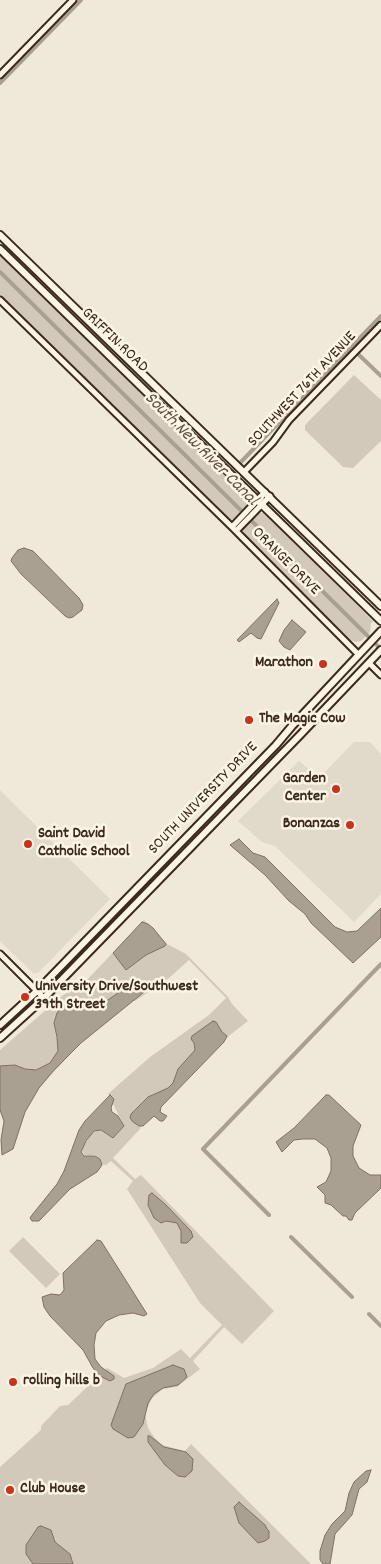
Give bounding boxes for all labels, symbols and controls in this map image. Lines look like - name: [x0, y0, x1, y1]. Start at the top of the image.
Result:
- street label: GRIFFIN ROAD: [77, 304, 151, 378]
- street label: SOUTHWEST 76TH AVENUE: [245, 328, 361, 452]
- water label: South New River Canal: [139, 389, 261, 511]
- street label: ORANGE DRIVE: [247, 524, 323, 600]
- place label: Marathon: [255, 654, 313, 674]
- marker: Marathon: [317, 658, 329, 670]
- place label: The Magic Cow: [259, 710, 346, 730]
- marker: The Magic Cow: [243, 714, 255, 726]
- street label: SOUTH UNIVERSITY DRIVE: [145, 739, 263, 859]
- place label: Garden Center: [283, 770, 326, 808]
- marker: Garden Center: [330, 783, 342, 795]
- place label: Bonanzas: [283, 815, 340, 835]
- marker: Bonanzas: [344, 819, 356, 831]
- place label: Saint David Catholic School: [38, 825, 129, 863]
- marker: Saint David Catholic School: [22, 838, 34, 850]
- place label: University Drive/Southwest 39th Street: [35, 978, 198, 1016]
- marker: University Drive/Southwest 39th Street: [19, 991, 31, 1003]
- place label: rolling hills b: [23, 1372, 100, 1392]
- marker: rolling hills b: [7, 1376, 19, 1388]
- place label: Club House: [20, 1480, 85, 1500]
- marker: Club House: [4, 1484, 16, 1496]

